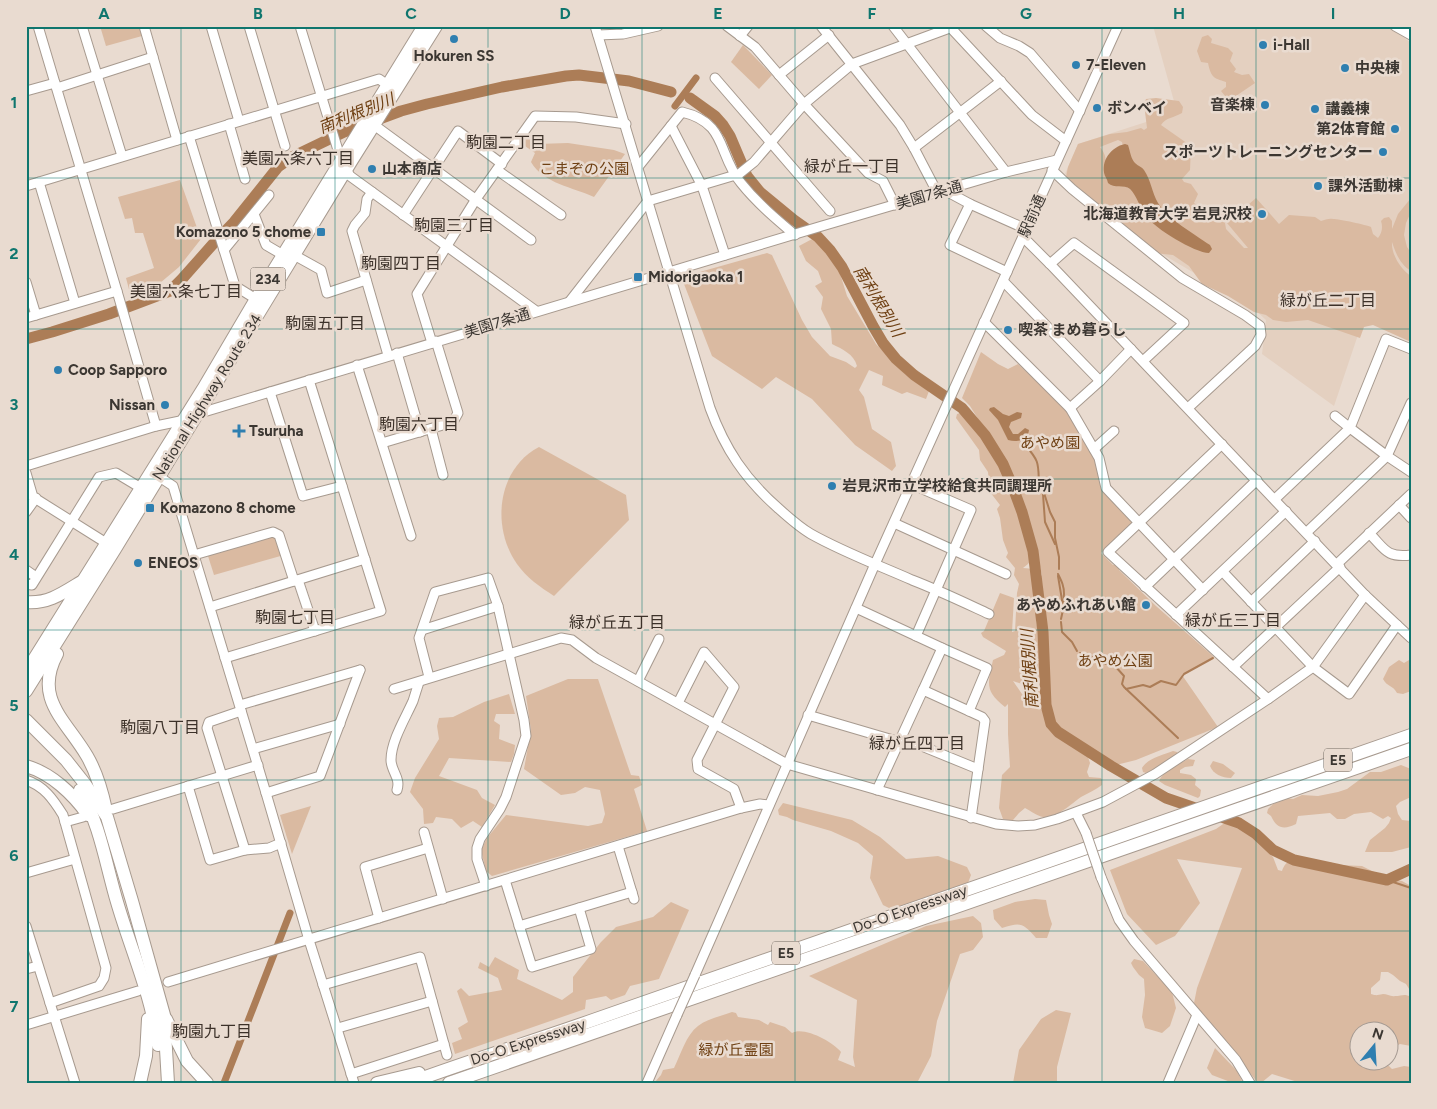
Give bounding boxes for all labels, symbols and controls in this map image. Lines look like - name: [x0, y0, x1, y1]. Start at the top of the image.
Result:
- text: A: [98, 4, 110, 23]
- text: B: [253, 4, 263, 23]
- text: C: [405, 4, 417, 23]
- text: D: [559, 4, 571, 23]
- text: E: [713, 4, 723, 23]
- text: F: [868, 4, 877, 23]
- text: G: [1020, 4, 1032, 23]
- text: H: [1173, 4, 1185, 23]
- text: I: [1331, 4, 1335, 23]
- marker: Hokuren SS: [448, 33, 460, 45]
- place label: i-Hall: [1273, 36, 1310, 54]
- marker: i-Hall: [1257, 39, 1269, 51]
- place label: Hokuren SS: [414, 47, 494, 65]
- place label: 7-Eleven: [1086, 56, 1146, 74]
- marker: 7-Eleven: [1070, 59, 1082, 71]
- place label: 中央棟: [1355, 59, 1400, 77]
- marker: 中央棟: [1339, 62, 1351, 74]
- water label: 南利根別川: [316, 89, 399, 137]
- text: 1: [11, 93, 17, 112]
- place label: 音楽棟: [1210, 96, 1255, 114]
- place label: ボンベイ: [1107, 99, 1167, 117]
- marker: 音楽棟: [1259, 99, 1271, 111]
- place label: 講義棟: [1325, 100, 1370, 118]
- marker: ボンベイ: [1091, 102, 1103, 114]
- marker: 講義棟: [1309, 103, 1321, 115]
- place label: 第2体育館: [1316, 120, 1385, 138]
- marker: 第2体育館: [1389, 123, 1401, 135]
- district label: 駒園二丁目: [466, 133, 546, 152]
- place label: スポーツトレーニングセンター: [1163, 143, 1373, 161]
- marker: スポーツトレーニングセンター: [1377, 146, 1389, 158]
- district label: 美園六条六丁目: [242, 149, 354, 168]
- district label: 緑が丘一丁目: [804, 157, 900, 176]
- place label: 山本商店: [382, 160, 442, 178]
- park label: こまぞの公園: [539, 160, 629, 178]
- marker: 山本商店: [366, 163, 378, 175]
- street label: 美園7条通: [894, 177, 964, 213]
- place label: 課外活動棟: [1328, 177, 1403, 195]
- marker: 課外活動棟: [1312, 180, 1324, 192]
- street label: 駅前通: [1015, 192, 1049, 240]
- place label: 北海道教育大学 岩見沢校: [1083, 205, 1252, 223]
- marker: 北海道教育大学 岩見沢校: [1256, 208, 1268, 220]
- district label: 駒園三丁目: [414, 216, 494, 235]
- place label: Komazono 5 chome: [176, 223, 312, 241]
- marker: Komazono 5 chome: [315, 226, 327, 238]
- text: 2: [9, 244, 19, 263]
- district label: 駒園四丁目: [361, 254, 441, 273]
- water label: 南利根別川: [850, 262, 908, 342]
- road number: 234: [250, 268, 286, 290]
- place label: Midorigaoka 1: [648, 268, 743, 286]
- marker: Midorigaoka 1: [632, 271, 644, 283]
- district label: 美園六条七丁目: [130, 282, 242, 301]
- district label: 緑が丘二丁目: [1280, 291, 1376, 310]
- street label: 美園7条通: [462, 304, 532, 342]
- street label: National Highway Route 234: [148, 311, 266, 483]
- district label: 駒園五丁目: [285, 314, 365, 333]
- place label: 喫茶 まめ暮らし: [1018, 321, 1127, 339]
- marker: 喫茶 まめ暮らし: [1002, 324, 1014, 336]
- place label: Coop Sapporo: [68, 361, 167, 379]
- marker: Coop Sapporo: [52, 364, 64, 376]
- text: 3: [10, 395, 19, 414]
- place label: Nissan: [109, 396, 155, 414]
- marker: Nissan: [159, 399, 171, 411]
- district label: 駒園六丁目: [379, 415, 459, 434]
- place label: Tsuruha: [249, 422, 303, 440]
- marker: Tsuruha: [233, 425, 245, 437]
- park label: あやめ園: [1020, 434, 1080, 452]
- place label: 岩見沢市立学校給食共同調理所: [842, 477, 1052, 495]
- marker: 岩見沢市立学校給食共同調理所: [826, 480, 838, 492]
- place label: Komazono 8 chome: [160, 499, 296, 517]
- marker: Komazono 8 chome: [144, 502, 156, 514]
- text: 4: [9, 545, 19, 564]
- place label: ENEOS: [148, 554, 198, 572]
- marker: ENEOS: [132, 557, 144, 569]
- place label: あやめふれあい館: [1016, 596, 1136, 614]
- marker: あやめふれあい館: [1140, 599, 1152, 611]
- district label: 駒園七丁目: [255, 608, 335, 627]
- district label: 緑が丘三丁目: [1185, 611, 1281, 630]
- district label: 緑が丘五丁目: [569, 613, 665, 632]
- water label: 南利根別川: [1017, 626, 1042, 710]
- park label: あやめ公園: [1077, 652, 1153, 670]
- text: 5: [9, 696, 19, 715]
- district label: 駒園八丁目: [120, 718, 200, 737]
- district label: 緑が丘四丁目: [869, 734, 965, 753]
- road number: E5: [1324, 748, 1352, 772]
- text: 6: [9, 846, 19, 865]
- street label: Do-O Expressway: [850, 881, 970, 937]
- road number: E5: [772, 941, 800, 964]
- text: 7: [10, 997, 19, 1016]
- street label: Do-O Expressway: [468, 1015, 588, 1069]
- district label: 駒園九丁目: [172, 1022, 252, 1041]
- north arrow: [1350, 1022, 1400, 1072]
- text: N: [1370, 1024, 1386, 1044]
- park label: 緑が丘霊園: [698, 1041, 774, 1059]

